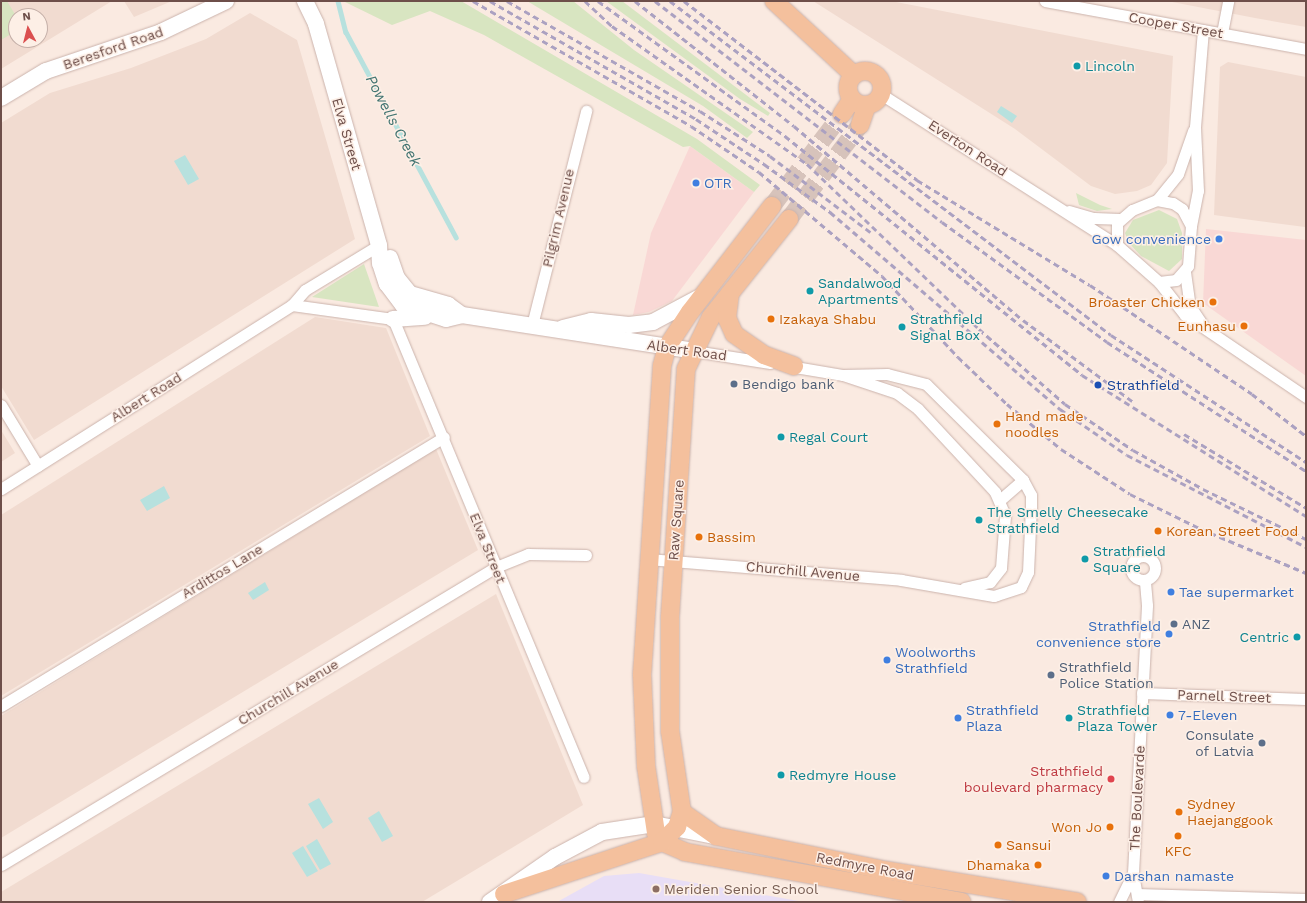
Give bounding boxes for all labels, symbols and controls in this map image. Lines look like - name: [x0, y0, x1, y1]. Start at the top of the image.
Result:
- north arrow: [8, 8, 48, 48]
- street label: Cooper Street: [1127, 8, 1225, 42]
- text: N: [22, 10, 31, 24]
- street label: Beresford Road: [61, 23, 165, 73]
- place label: Lincoln: [1085, 58, 1135, 74]
- marker: Lincoln: [1072, 61, 1082, 71]
- water label: Powells Creek: [361, 72, 425, 170]
- street label: Elva Street: [329, 96, 365, 172]
- street label: Everton Road: [925, 116, 1011, 180]
- street label: Pilgrim Avenue: [538, 167, 578, 269]
- place label: OTR: [704, 175, 732, 191]
- marker: OTR: [691, 178, 701, 188]
- place label: Gow convenience: [1091, 231, 1211, 247]
- marker: Gow convenience: [1214, 234, 1224, 244]
- place label: Sandalwood Apartments: [818, 275, 901, 308]
- marker: Sandalwood Apartments: [805, 286, 815, 296]
- place label: Broaster Chicken: [1088, 294, 1205, 310]
- marker: Broaster Chicken: [1208, 297, 1218, 307]
- place label: Izakaya Shabu: [779, 311, 876, 327]
- place label: Strathfield Signal Box: [910, 311, 983, 344]
- marker: Izakaya Shabu: [766, 314, 776, 324]
- place label: Eunhasu: [1177, 318, 1236, 334]
- marker: Eunhasu: [1239, 321, 1249, 331]
- marker: Strathfield Signal Box: [897, 322, 907, 332]
- street label: Albert Road: [646, 336, 728, 364]
- street label: Albert Road: [107, 369, 185, 425]
- place label: Bendigo bank: [742, 376, 834, 392]
- place label: Strathfield: [1107, 377, 1180, 393]
- marker: Bendigo bank: [729, 379, 739, 389]
- marker: Strathfield: [1092, 379, 1104, 391]
- place label: Hand made noodles: [1005, 408, 1083, 440]
- marker: Hand made noodles: [992, 419, 1002, 429]
- place label: Regal Court: [789, 429, 868, 445]
- marker: Regal Court: [776, 432, 786, 442]
- street label: Raw Square: [665, 479, 687, 561]
- place label: The Smelly Cheesecake Strathfield: [987, 504, 1149, 536]
- street label: Elva Street: [466, 510, 510, 586]
- marker: The Smelly Cheesecake Strathfield: [974, 515, 984, 525]
- place label: Korean Street Food: [1166, 523, 1298, 539]
- marker: Korean Street Food: [1153, 526, 1163, 536]
- place label: Bassim: [707, 529, 756, 545]
- marker: Bassim: [694, 532, 704, 542]
- street label: Ardittos Lane: [178, 540, 266, 602]
- place label: Strathfield Square: [1093, 543, 1166, 576]
- marker: Strathfield Square: [1080, 554, 1090, 564]
- street label: Churchill Avenue: [745, 558, 861, 584]
- place label: Tae supermarket: [1179, 584, 1294, 600]
- marker: Tae supermarket: [1166, 587, 1176, 597]
- place label: ANZ: [1182, 616, 1210, 632]
- place label: Strathfield convenience store: [1036, 618, 1161, 650]
- marker: ANZ: [1169, 619, 1179, 629]
- marker: Strathfield convenience store: [1164, 629, 1174, 639]
- place label: Centric: [1240, 629, 1289, 645]
- marker: Centric: [1292, 632, 1302, 642]
- place label: Woolworths Strathfield: [895, 644, 976, 676]
- street label: Churchill Avenue: [234, 655, 342, 729]
- marker: Woolworths Strathfield: [882, 655, 892, 665]
- place label: Strathfield Police Station: [1059, 659, 1154, 692]
- marker: Strathfield Police Station: [1046, 670, 1056, 680]
- street label: Parnell Street: [1177, 686, 1271, 706]
- place label: Strathfield Plaza: [966, 702, 1039, 734]
- place label: Strathfield Plaza Tower: [1077, 702, 1158, 734]
- place label: 7-Eleven: [1178, 707, 1237, 723]
- marker: 7-Eleven: [1165, 710, 1175, 720]
- marker: Strathfield Plaza: [953, 713, 963, 723]
- marker: Strathfield Plaza Tower: [1064, 713, 1074, 723]
- place label: Consulate of Latvia: [1185, 727, 1254, 760]
- marker: Consulate of Latvia: [1257, 738, 1267, 748]
- street label: The Boulevarde: [1126, 745, 1148, 851]
- place label: Strathfield boulevard pharmacy: [964, 763, 1103, 796]
- place label: Redmyre House: [789, 767, 896, 783]
- marker: Redmyre House: [776, 770, 786, 780]
- marker: Strathfield boulevard pharmacy: [1106, 774, 1116, 784]
- place label: Sydney Haejanggook: [1187, 796, 1273, 828]
- marker: Sydney Haejanggook: [1174, 807, 1184, 817]
- place label: Won Jo: [1051, 819, 1102, 835]
- marker: Won Jo: [1105, 822, 1115, 832]
- marker: KFC: [1173, 831, 1183, 841]
- place label: Sansui: [1006, 837, 1051, 853]
- marker: Sansui: [993, 840, 1003, 850]
- place label: KFC: [1164, 843, 1192, 859]
- street label: Redmyre Road: [815, 848, 915, 884]
- place label: Dhamaka: [966, 857, 1030, 873]
- marker: Dhamaka: [1033, 860, 1043, 870]
- place label: Darshan namaste: [1114, 868, 1234, 884]
- marker: Darshan namaste: [1101, 871, 1111, 881]
- place label: Meriden Senior School: [664, 881, 819, 897]
- marker: Meriden Senior School: [651, 884, 661, 894]

